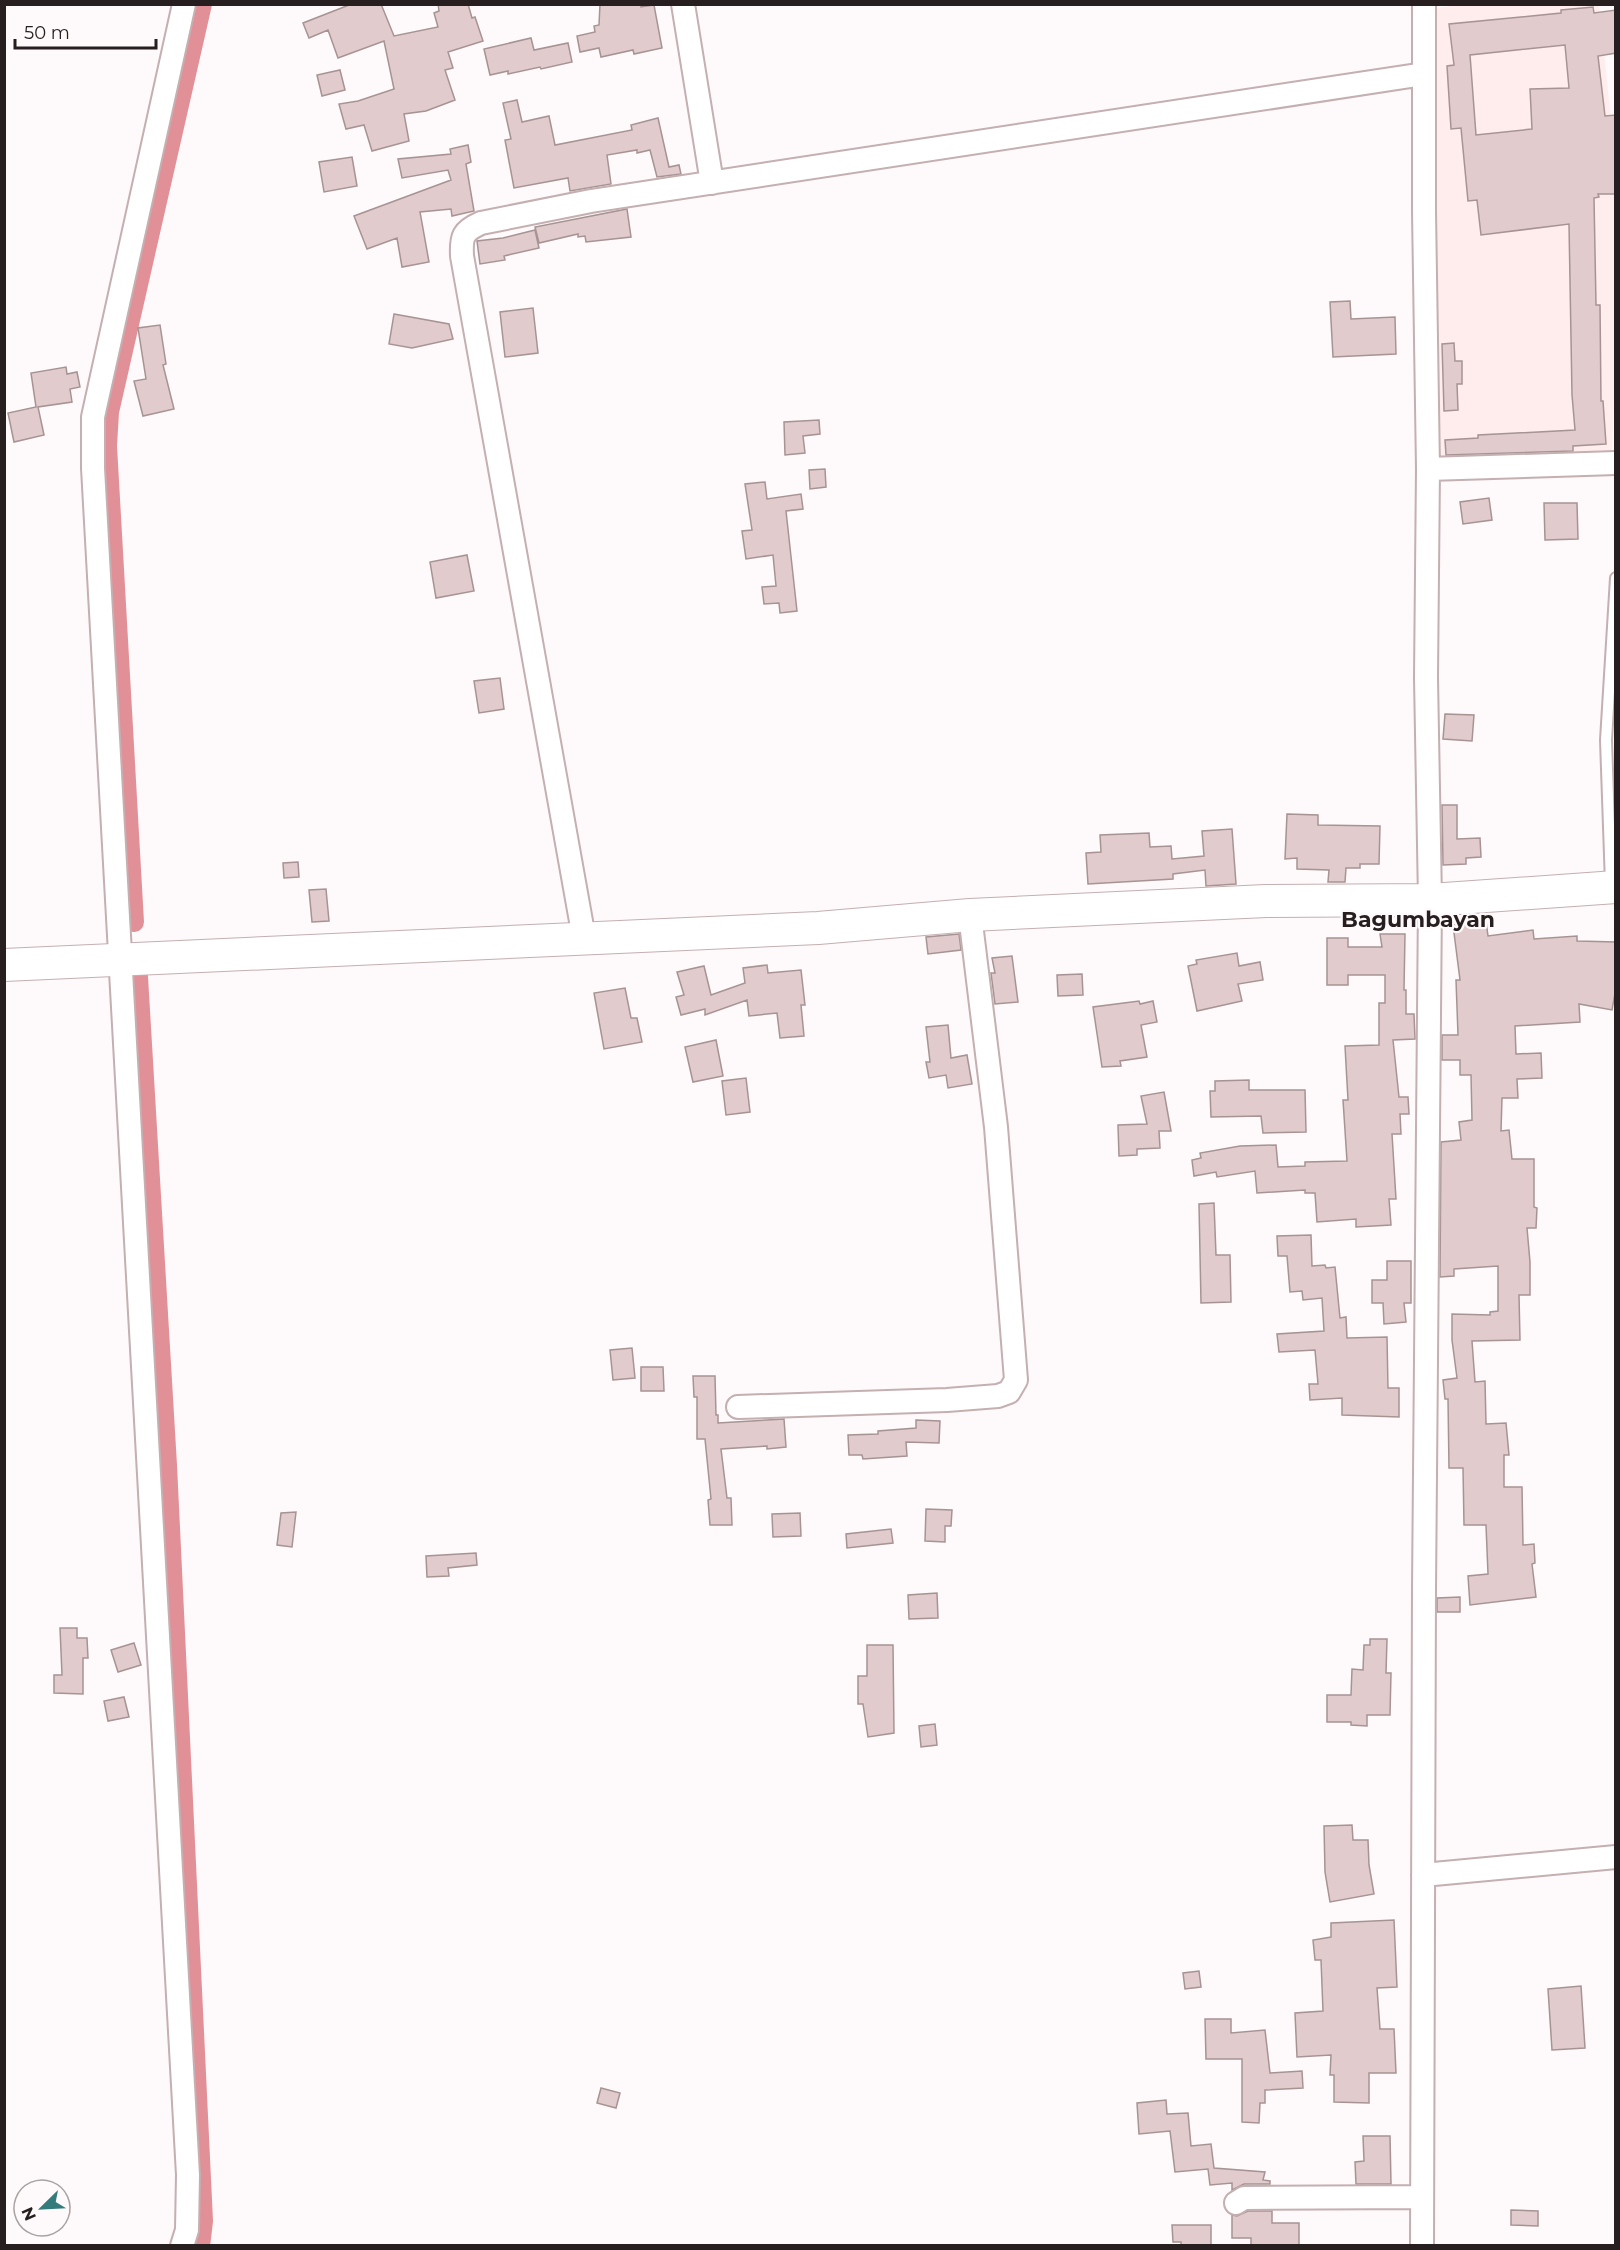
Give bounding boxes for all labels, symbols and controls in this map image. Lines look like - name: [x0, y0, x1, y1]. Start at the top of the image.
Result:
- scale bar: [15, 12, 156, 50]
- text: 50 m: [24, 22, 70, 44]
- district label: Bagumbayan: [1341, 906, 1495, 933]
- north arrow: [12, 2178, 72, 2238]
- text: N: [17, 2204, 40, 2224]

